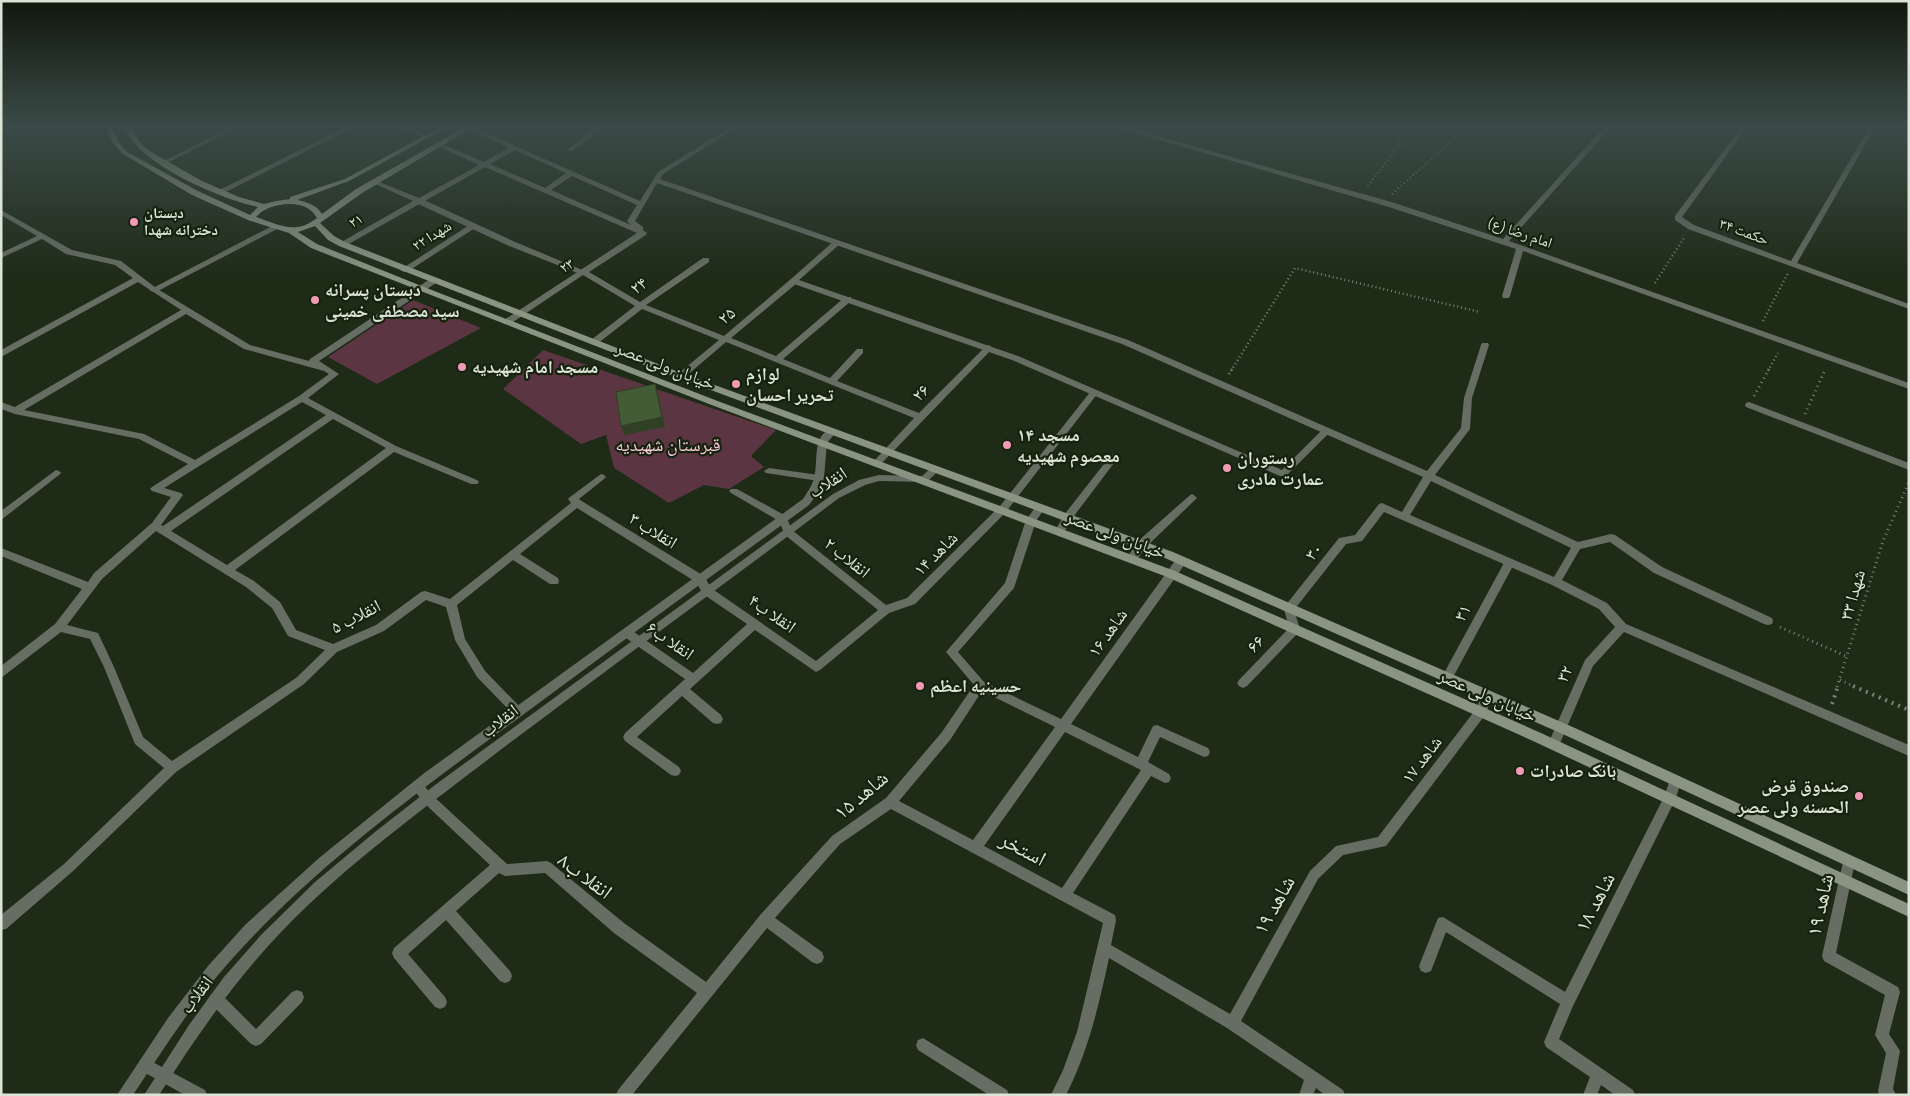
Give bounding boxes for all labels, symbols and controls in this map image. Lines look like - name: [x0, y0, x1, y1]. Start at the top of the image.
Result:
- place label: دبستان دخترانه شهدا: [144, 203, 218, 241]
- street label: ۲۱: [345, 209, 367, 233]
- street label: امام رضا (ع): [1485, 212, 1555, 254]
- street label: حکمت ۳۴: [1716, 213, 1772, 251]
- marker: دبستان دخترانه شهدا: [128, 216, 140, 228]
- street label: شهدا ۲۲: [408, 216, 456, 256]
- street label: ۲۳: [556, 253, 579, 278]
- street label: ۲۴: [625, 271, 653, 301]
- place label: دبستان پسرانه سید مصطفی خمینی: [325, 278, 460, 324]
- marker: دبستان پسرانه سید مصطفی خمینی: [309, 294, 321, 306]
- street label: ۲۵: [713, 301, 741, 331]
- street label: خیابان ولی عصر: [611, 335, 718, 396]
- place label: مسجد امام شهیدیه: [472, 355, 598, 380]
- marker: مسجد امام شهیدیه: [456, 361, 468, 373]
- place label: لوازم تحریر احسان: [746, 362, 834, 408]
- marker: لوازم تحریر احسان: [730, 378, 742, 390]
- street label: ۲۶: [906, 378, 936, 408]
- place label: مسجد ۱۴ معصوم شهیدیه: [1017, 423, 1120, 469]
- park label: قبرستان شهیدیه: [615, 433, 721, 458]
- marker: مسجد ۱۴ معصوم شهیدیه: [1001, 439, 1013, 451]
- place label: رستوران عمارت مادری: [1237, 446, 1324, 492]
- street label: انقلاب: [804, 461, 852, 505]
- marker: رستوران عمارت مادری: [1221, 462, 1233, 474]
- street label: خیابان ولی عصر: [1061, 504, 1168, 565]
- street label: انقلاب ۳: [624, 506, 682, 556]
- street label: شاهد ۱۴: [908, 526, 964, 582]
- street label: انقلاب ۲: [819, 532, 875, 584]
- street label: ۳۰: [1299, 538, 1329, 566]
- street label: شهدا ۳۳: [1834, 567, 1872, 623]
- street label: انقلا ب۴: [743, 589, 801, 639]
- street label: انقلاب ۵: [327, 594, 385, 640]
- street label: ۳۱: [1448, 600, 1478, 626]
- street label: شاهد ۱۶: [1082, 604, 1134, 662]
- street label: انقلا ب۶: [641, 616, 699, 666]
- street label: ۶۶: [1241, 630, 1271, 658]
- street label: ۳۲: [1550, 662, 1580, 686]
- street label: خیابان ولی عصر: [1433, 663, 1540, 729]
- place label: حسینیه اعظم: [930, 674, 1022, 699]
- marker: حسینیه اعظم: [914, 680, 926, 692]
- street label: انقلاب: [476, 699, 524, 743]
- street label: شاهد ۱۷: [1396, 731, 1448, 789]
- place label: بانک صادرات: [1530, 759, 1616, 784]
- street label: شاهد ۱۵: [827, 763, 895, 827]
- marker: بانک صادرات: [1514, 765, 1526, 777]
- place label: صندوق قرض الحسنه ولی عصر: [1737, 774, 1849, 820]
- marker: صندوق قرض الحسنه ولی عصر: [1853, 790, 1865, 802]
- street label: استخر: [994, 824, 1052, 874]
- street label: انقلا ب۸: [551, 845, 619, 907]
- street label: شاهد ۱۸: [1567, 867, 1623, 937]
- street label: شاهد ۱۹: [1246, 870, 1302, 940]
- street label: شاهد ۱۹: [1799, 871, 1841, 939]
- street label: انقلاب: [175, 971, 219, 1019]

